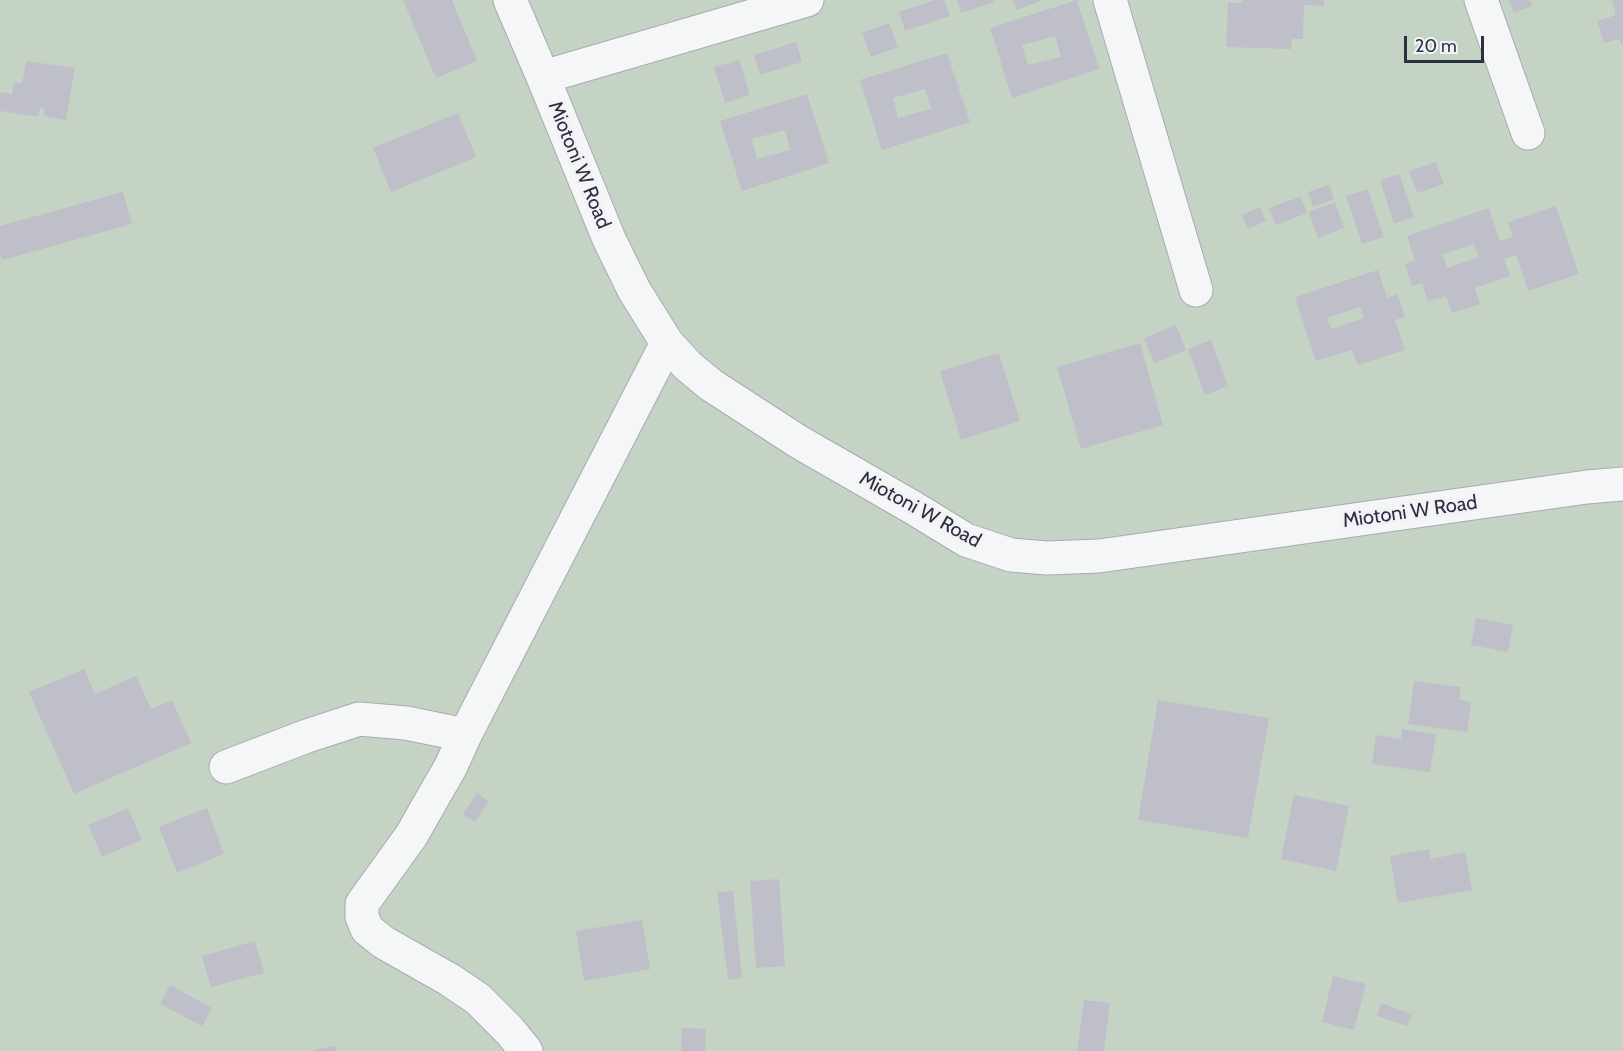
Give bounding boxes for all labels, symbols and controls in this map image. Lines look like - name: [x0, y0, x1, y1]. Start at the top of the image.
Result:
- scale bar: [1407, 24, 1486, 62]
- text: 20 m: [1415, 35, 1457, 57]
- street label: Miotoni W Road: [542, 98, 616, 232]
- street label: Miotoni W Road: [855, 467, 985, 553]
- street label: Miotoni W Road: [1341, 491, 1479, 533]

